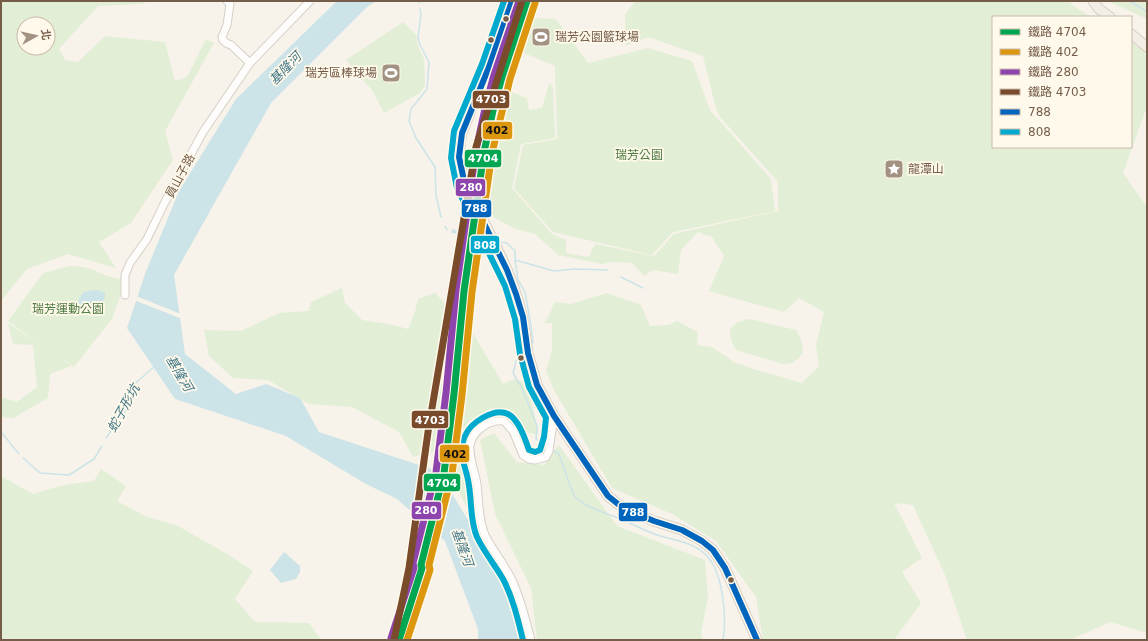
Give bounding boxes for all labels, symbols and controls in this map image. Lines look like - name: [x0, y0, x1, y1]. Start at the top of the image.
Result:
- unlabelled marker: [501, 14, 511, 24]
- north arrow: [16, 16, 56, 56]
- legend: [992, 16, 1132, 148]
- text: 鐵路 4704: [1028, 25, 1086, 39]
- sports icon: 瑞芳公園籃球場: [530, 26, 552, 48]
- text: 北: [38, 28, 53, 41]
- place label: 瑞芳公園籃球場: [555, 30, 639, 44]
- unlabelled marker: [486, 35, 496, 45]
- text: 鐵路 402: [1028, 45, 1079, 59]
- water label: 基隆河: [266, 47, 306, 88]
- sports icon: 瑞芳區棒球場: [380, 62, 402, 84]
- text: 鐵路 280: [1028, 65, 1079, 79]
- place label: 瑞芳區棒球場: [305, 66, 377, 80]
- text: 鐵路 4703: [1028, 85, 1086, 99]
- line badge: 4703: [472, 90, 510, 109]
- text: 4703: [476, 93, 506, 106]
- text: 788: [1028, 105, 1051, 119]
- line badge: 402: [482, 121, 513, 140]
- text: 402: [486, 124, 508, 137]
- text: 808: [1028, 125, 1051, 139]
- park label: 瑞芳公園: [615, 148, 663, 162]
- line badge: 4704: [464, 149, 502, 168]
- street label: 員山子路: [163, 152, 197, 200]
- text: 4704: [468, 152, 499, 165]
- place icon: 龍潭山: [883, 158, 905, 180]
- place label: 龍潭山: [908, 162, 944, 176]
- line badge: 280: [455, 178, 486, 197]
- text: 280: [460, 181, 483, 194]
- line badge: 788: [461, 199, 492, 218]
- text: 788: [465, 202, 487, 215]
- line badge: 808: [470, 235, 500, 254]
- text: 808: [474, 239, 496, 252]
- park label: 瑞芳運動公園: [32, 302, 104, 316]
- water label: 基隆河: [163, 353, 198, 396]
- unlabelled marker: [516, 353, 526, 363]
- water label: 蛇子形坑: [104, 380, 144, 435]
- line badge: 4703: [411, 410, 449, 429]
- text: 4703: [415, 414, 445, 427]
- line badge: 402: [439, 444, 470, 463]
- text: 402: [444, 448, 466, 461]
- line badge: 4704: [423, 473, 461, 492]
- text: 4704: [427, 477, 458, 490]
- line badge: 280: [411, 501, 442, 520]
- line badge: 788: [618, 502, 648, 522]
- text: 280: [415, 504, 438, 517]
- text: 788: [622, 506, 644, 519]
- water label: 基隆河: [449, 526, 477, 571]
- unlabelled marker: [726, 575, 736, 585]

